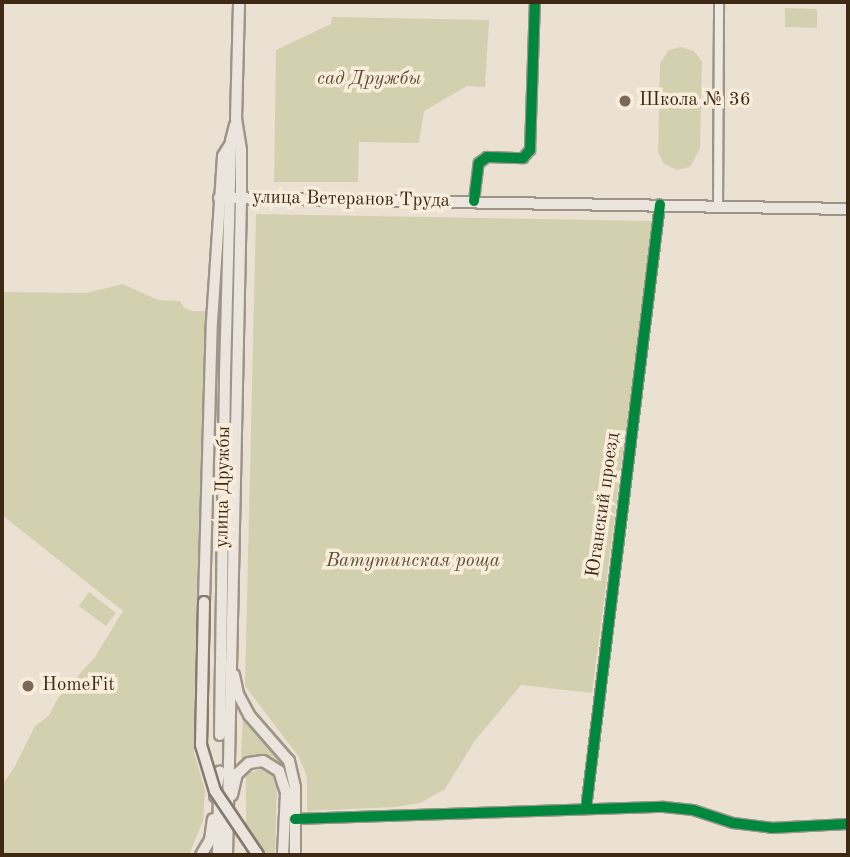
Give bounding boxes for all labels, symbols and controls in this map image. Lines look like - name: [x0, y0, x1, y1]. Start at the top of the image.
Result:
- park label: сад Дружбы: [317, 69, 421, 91]
- place label: Школа № 36: [639, 90, 751, 112]
- marker: Школа № 36: [617, 93, 633, 109]
- street label: улица Ветеранов Труда: [252, 187, 450, 213]
- street label: улица Дружбы: [212, 426, 236, 548]
- street label: Юганский проезд: [583, 431, 625, 579]
- park label: Ватутинская роща: [326, 551, 500, 573]
- place label: HomeFit: [42, 675, 115, 697]
- marker: HomeFit: [20, 678, 36, 694]

